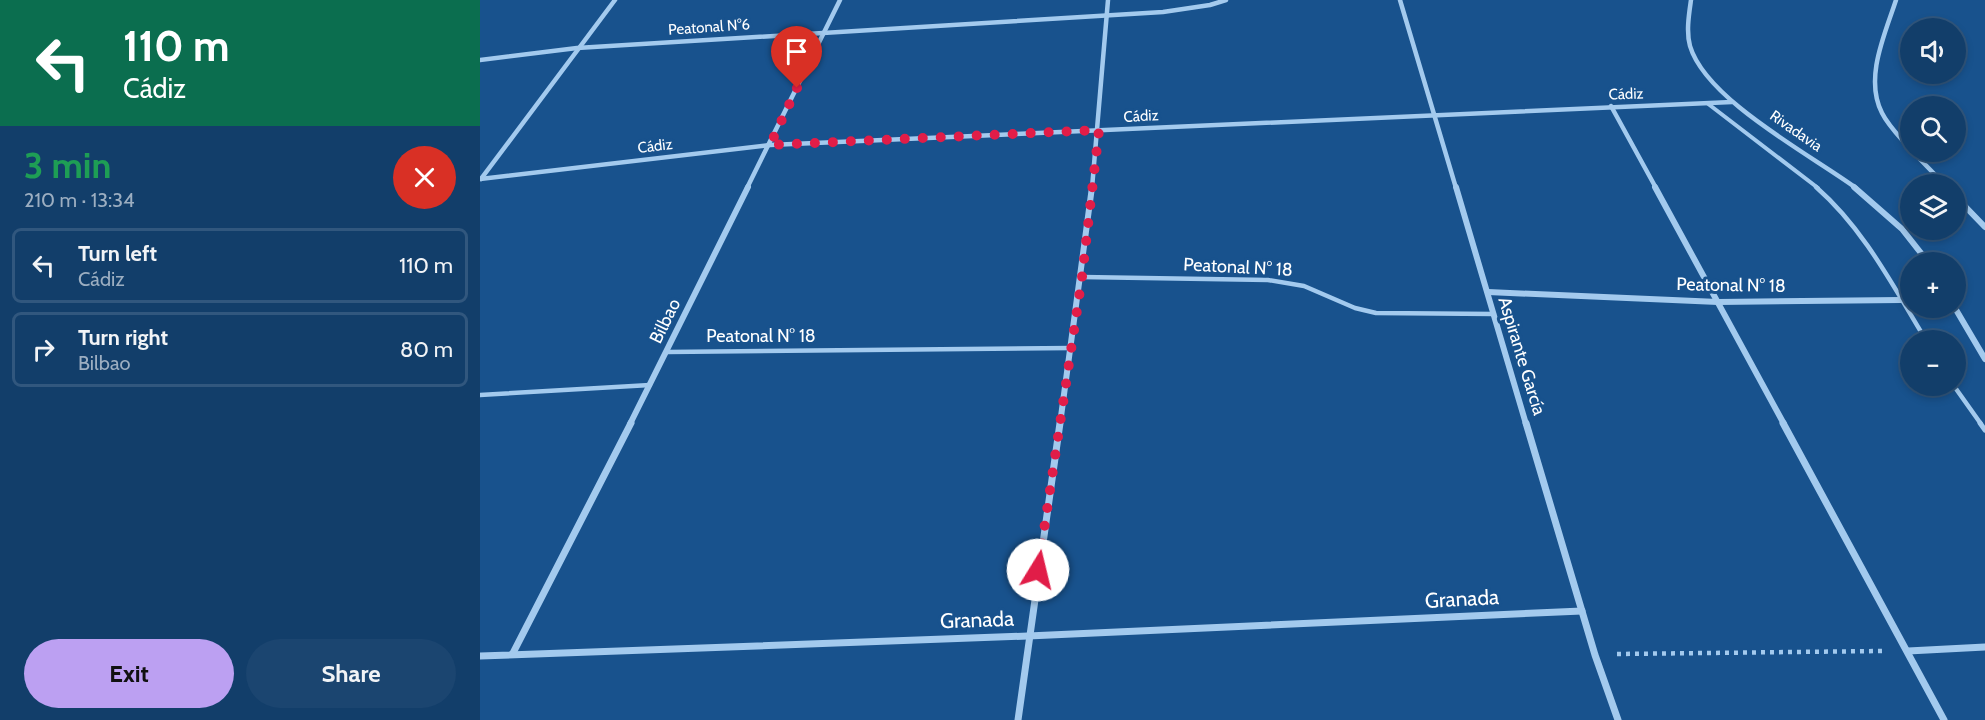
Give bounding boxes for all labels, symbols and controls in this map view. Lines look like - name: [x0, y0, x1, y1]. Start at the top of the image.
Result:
- street label: Peatonal N°6: [667, 15, 751, 39]
- map controls: [1900, 18, 1966, 396]
- button: sound: [1900, 18, 1966, 84]
- text: 110 m: [123, 20, 230, 72]
- icon: left: [24, 24, 102, 102]
- pin: [771, 26, 822, 88]
- icon: arrive: [780, 35, 813, 68]
- text: Cádiz: [123, 72, 186, 105]
- street label: Cádiz: [1608, 84, 1644, 104]
- button: search: [1900, 96, 1966, 162]
- street label: Cádiz: [1123, 106, 1159, 126]
- street label: Rivadavia: [1766, 107, 1826, 156]
- street label: Cádiz: [637, 135, 673, 157]
- text: 3 min: [24, 143, 111, 187]
- button: close: [393, 146, 456, 209]
- button: layers: [1900, 174, 1966, 240]
- text: 210 m · 13:34: [24, 188, 135, 212]
- text: Turn left: [78, 240, 157, 267]
- icon: left: [27, 249, 60, 282]
- text: 110 m: [399, 252, 453, 279]
- button: +: [1900, 252, 1966, 318]
- street label: Peatonal N° 18: [1183, 253, 1293, 281]
- text: Cádiz: [78, 267, 125, 291]
- street label: Peatonal N° 18: [1676, 273, 1786, 297]
- street label: Aspirante García: [1494, 294, 1551, 418]
- street label: Bilbao: [645, 295, 685, 347]
- text: Turn right: [78, 324, 168, 351]
- street label: Peatonal N° 18: [706, 325, 816, 347]
- button: −: [1900, 330, 1966, 396]
- icon: right: [27, 333, 60, 366]
- text: 80 m: [400, 336, 453, 363]
- text: Bilbao: [78, 351, 130, 375]
- position arrow: [1006, 538, 1070, 602]
- street label: Granada: [1424, 584, 1500, 613]
- street label: Granada: [940, 606, 1014, 633]
- button: Exit: [24, 639, 234, 708]
- button: Share: [246, 639, 456, 708]

